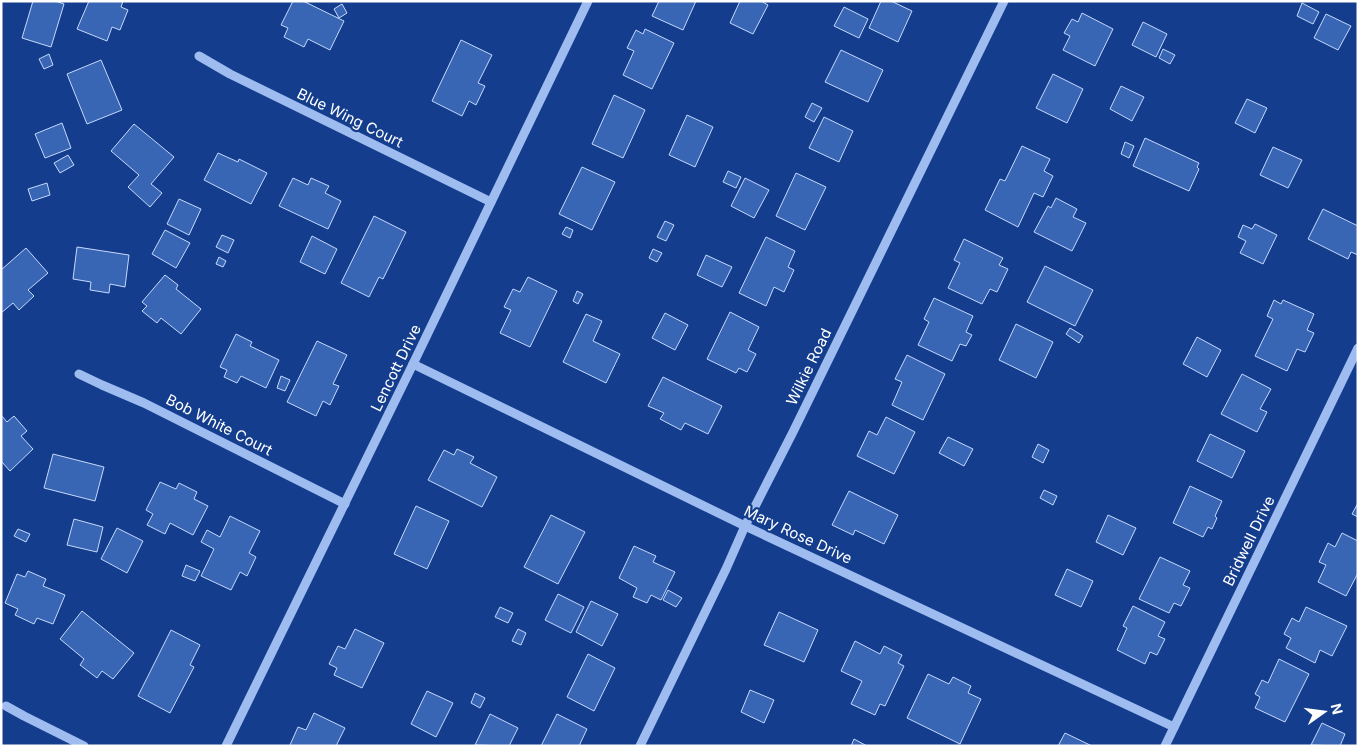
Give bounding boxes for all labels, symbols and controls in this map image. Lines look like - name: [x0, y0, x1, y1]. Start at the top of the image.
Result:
- street label: Blue Wing Court: [294, 84, 406, 151]
- street label: Lencott Drive: [366, 321, 425, 414]
- street label: Wilkie Road: [782, 325, 835, 408]
- street label: Bob White Court: [163, 390, 276, 460]
- street label: Bridwell Drive: [1219, 493, 1279, 589]
- street label: Mary Rose Drive: [741, 501, 855, 568]
- north arrow: [1299, 687, 1349, 737]
- text: N: [1328, 702, 1347, 716]

